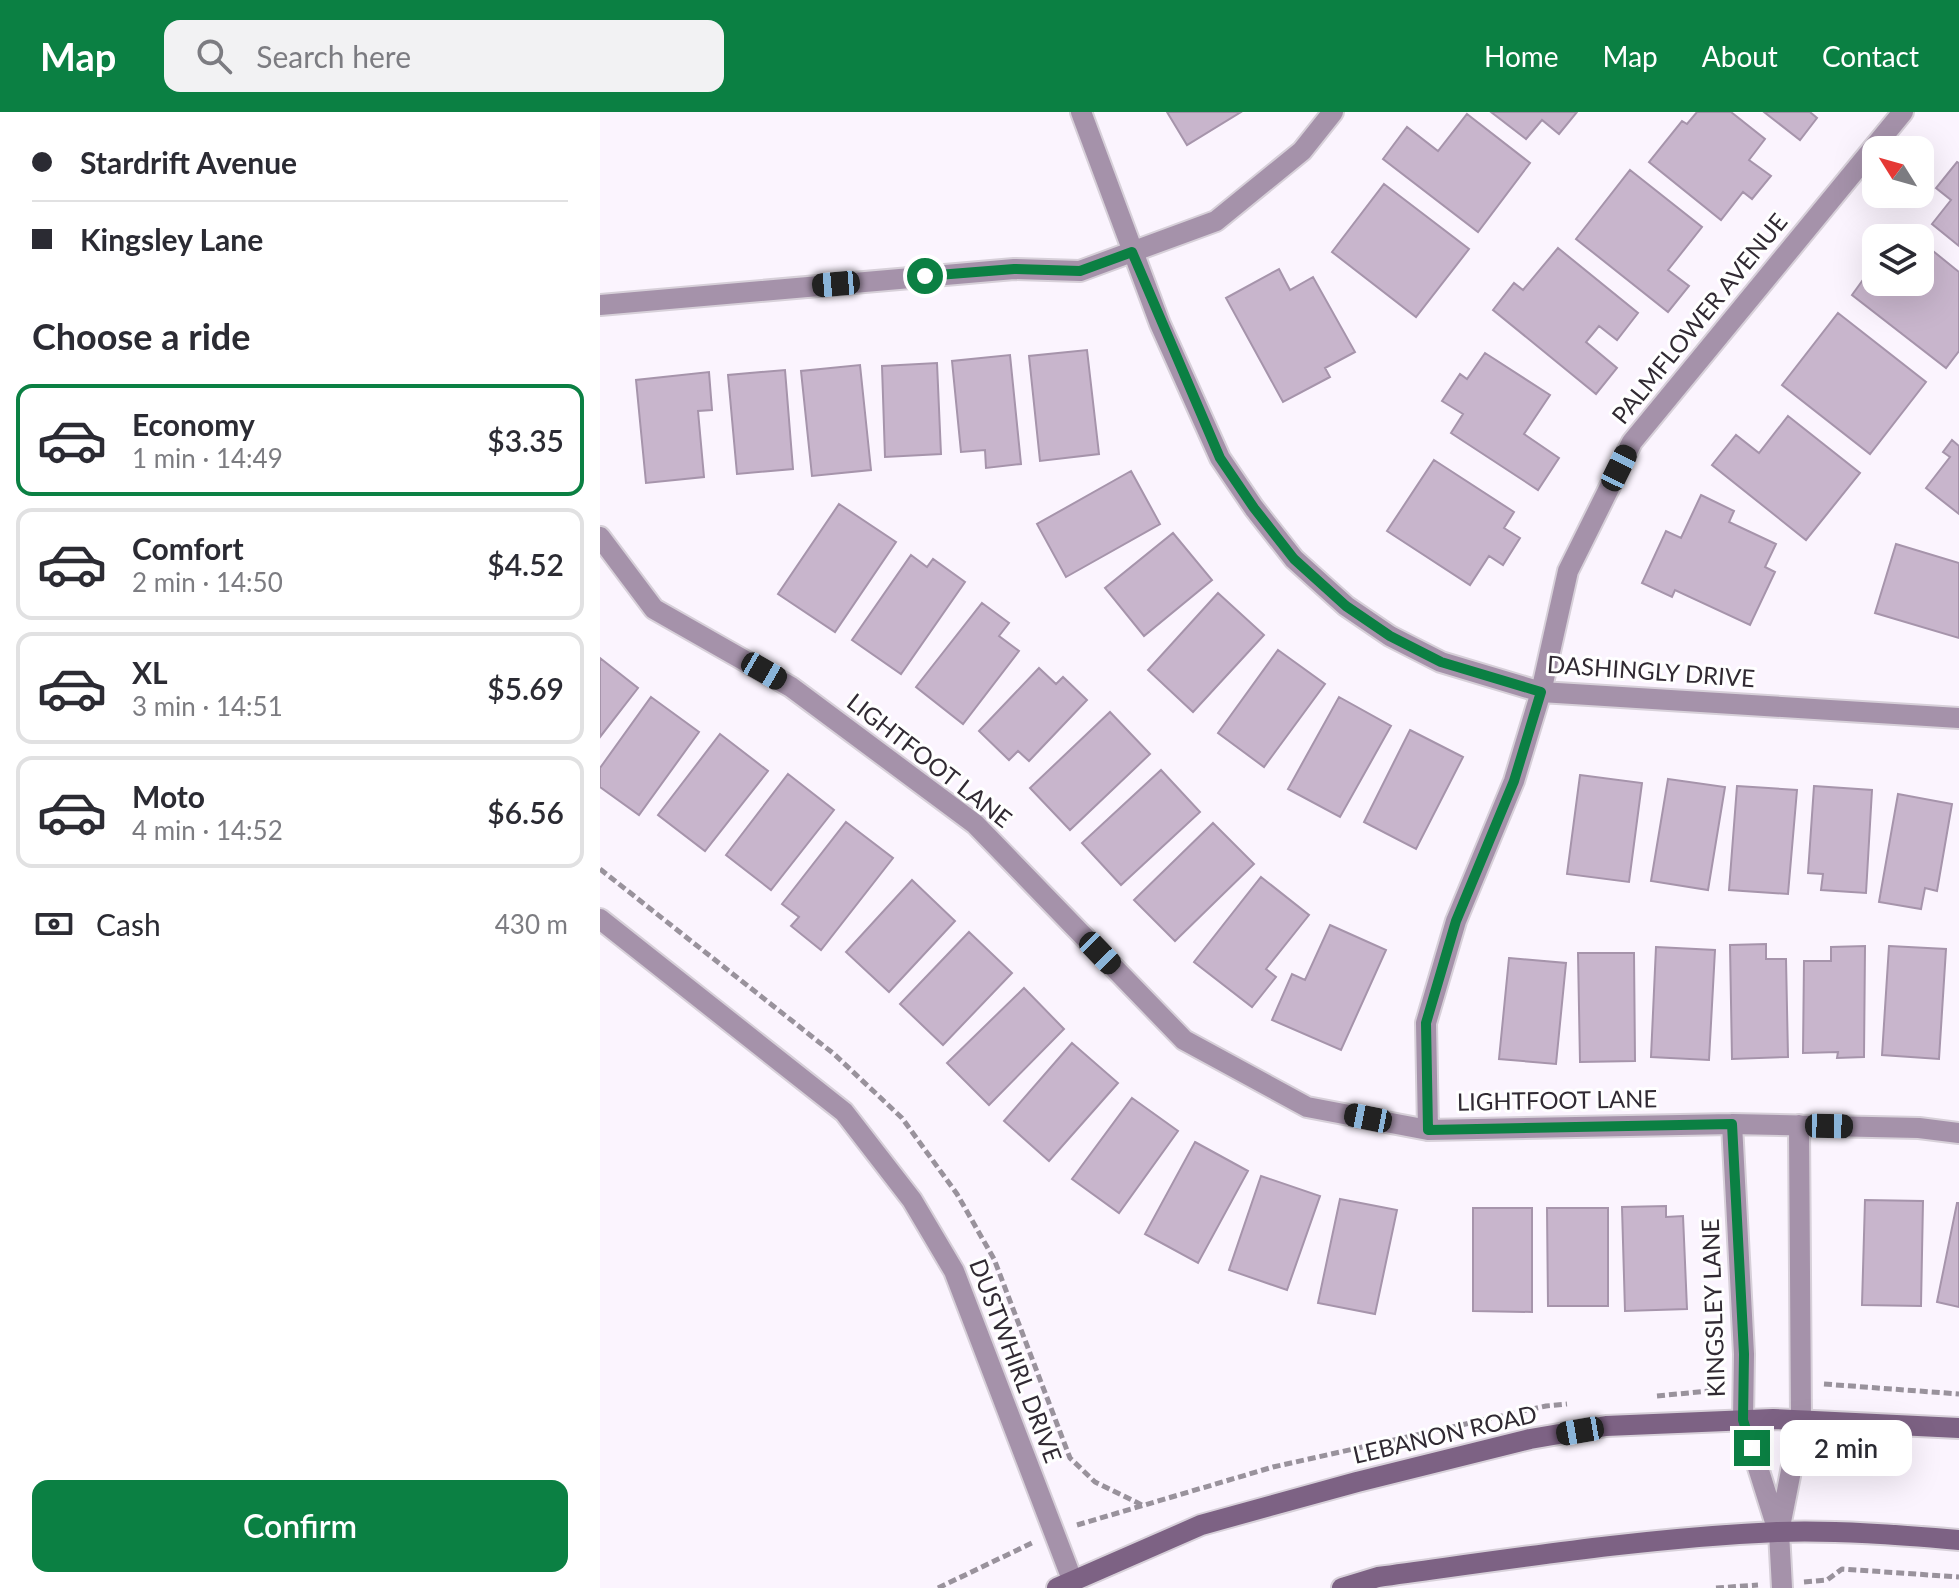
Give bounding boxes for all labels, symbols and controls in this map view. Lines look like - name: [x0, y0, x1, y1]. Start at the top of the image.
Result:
- search box: [164, 20, 724, 92]
- text: Map: [40, 33, 116, 79]
- icon: search: [192, 34, 236, 78]
- text: Search here: [256, 38, 411, 74]
- text: Home: [1484, 39, 1559, 73]
- text: Map: [1603, 39, 1658, 73]
- text: About: [1702, 39, 1778, 73]
- text: Contact: [1822, 39, 1919, 73]
- north arrow: [1862, 136, 1934, 208]
- map controls: [1862, 136, 1934, 296]
- text: Stardrift Avenue: [80, 144, 297, 180]
- street label: PALMFLOWER AVENUE: [1605, 207, 1793, 429]
- text: Kingsley Lane: [80, 221, 263, 257]
- button: layers: [1862, 224, 1934, 296]
- route start: [907, 258, 943, 294]
- car: [811, 270, 861, 298]
- text: Choose a ride: [32, 314, 251, 358]
- icon: car: [36, 404, 108, 476]
- text: Economy: [132, 406, 255, 442]
- text: $3.35: [487, 422, 564, 458]
- car: [1598, 441, 1640, 495]
- text: 1 min · 14:49: [132, 442, 283, 474]
- icon: car: [36, 528, 108, 600]
- text: Comfort: [132, 530, 244, 566]
- text: $4.52: [487, 546, 564, 582]
- text: 2 min · 14:50: [132, 566, 283, 598]
- car: [737, 649, 791, 693]
- street label: DASHINGLY DRIVE: [1546, 649, 1756, 692]
- icon: car: [36, 652, 108, 724]
- text: XL: [132, 654, 168, 690]
- text: $5.69: [487, 670, 564, 706]
- street label: LIGHTFOOT LANE: [842, 687, 1018, 833]
- text: 3 min · 14:51: [132, 690, 283, 722]
- icon: car: [36, 776, 108, 848]
- text: Moto: [132, 778, 205, 814]
- text: $6.56: [487, 794, 564, 830]
- text: 4 min · 14:52: [132, 814, 283, 846]
- icon: cash: [32, 902, 76, 946]
- text: Cash: [96, 906, 161, 942]
- text: 430 m: [495, 908, 568, 940]
- car: [1075, 927, 1125, 979]
- street label: LIGHTFOOT LANE: [1456, 1083, 1657, 1116]
- car: [1342, 1102, 1394, 1134]
- car: [1805, 1114, 1853, 1138]
- street label: KINGSLEY LANE: [1695, 1218, 1730, 1398]
- street label: DUSTWHIRL DRIVE: [964, 1254, 1069, 1466]
- street label: LEBANON ROAD: [1350, 1398, 1539, 1469]
- car: [1554, 1415, 1606, 1447]
- callout: 2 min: [1780, 1420, 1912, 1476]
- route end: [1734, 1430, 1770, 1466]
- text: 2 min: [1814, 1432, 1878, 1464]
- button: Confirm: [32, 1480, 568, 1572]

